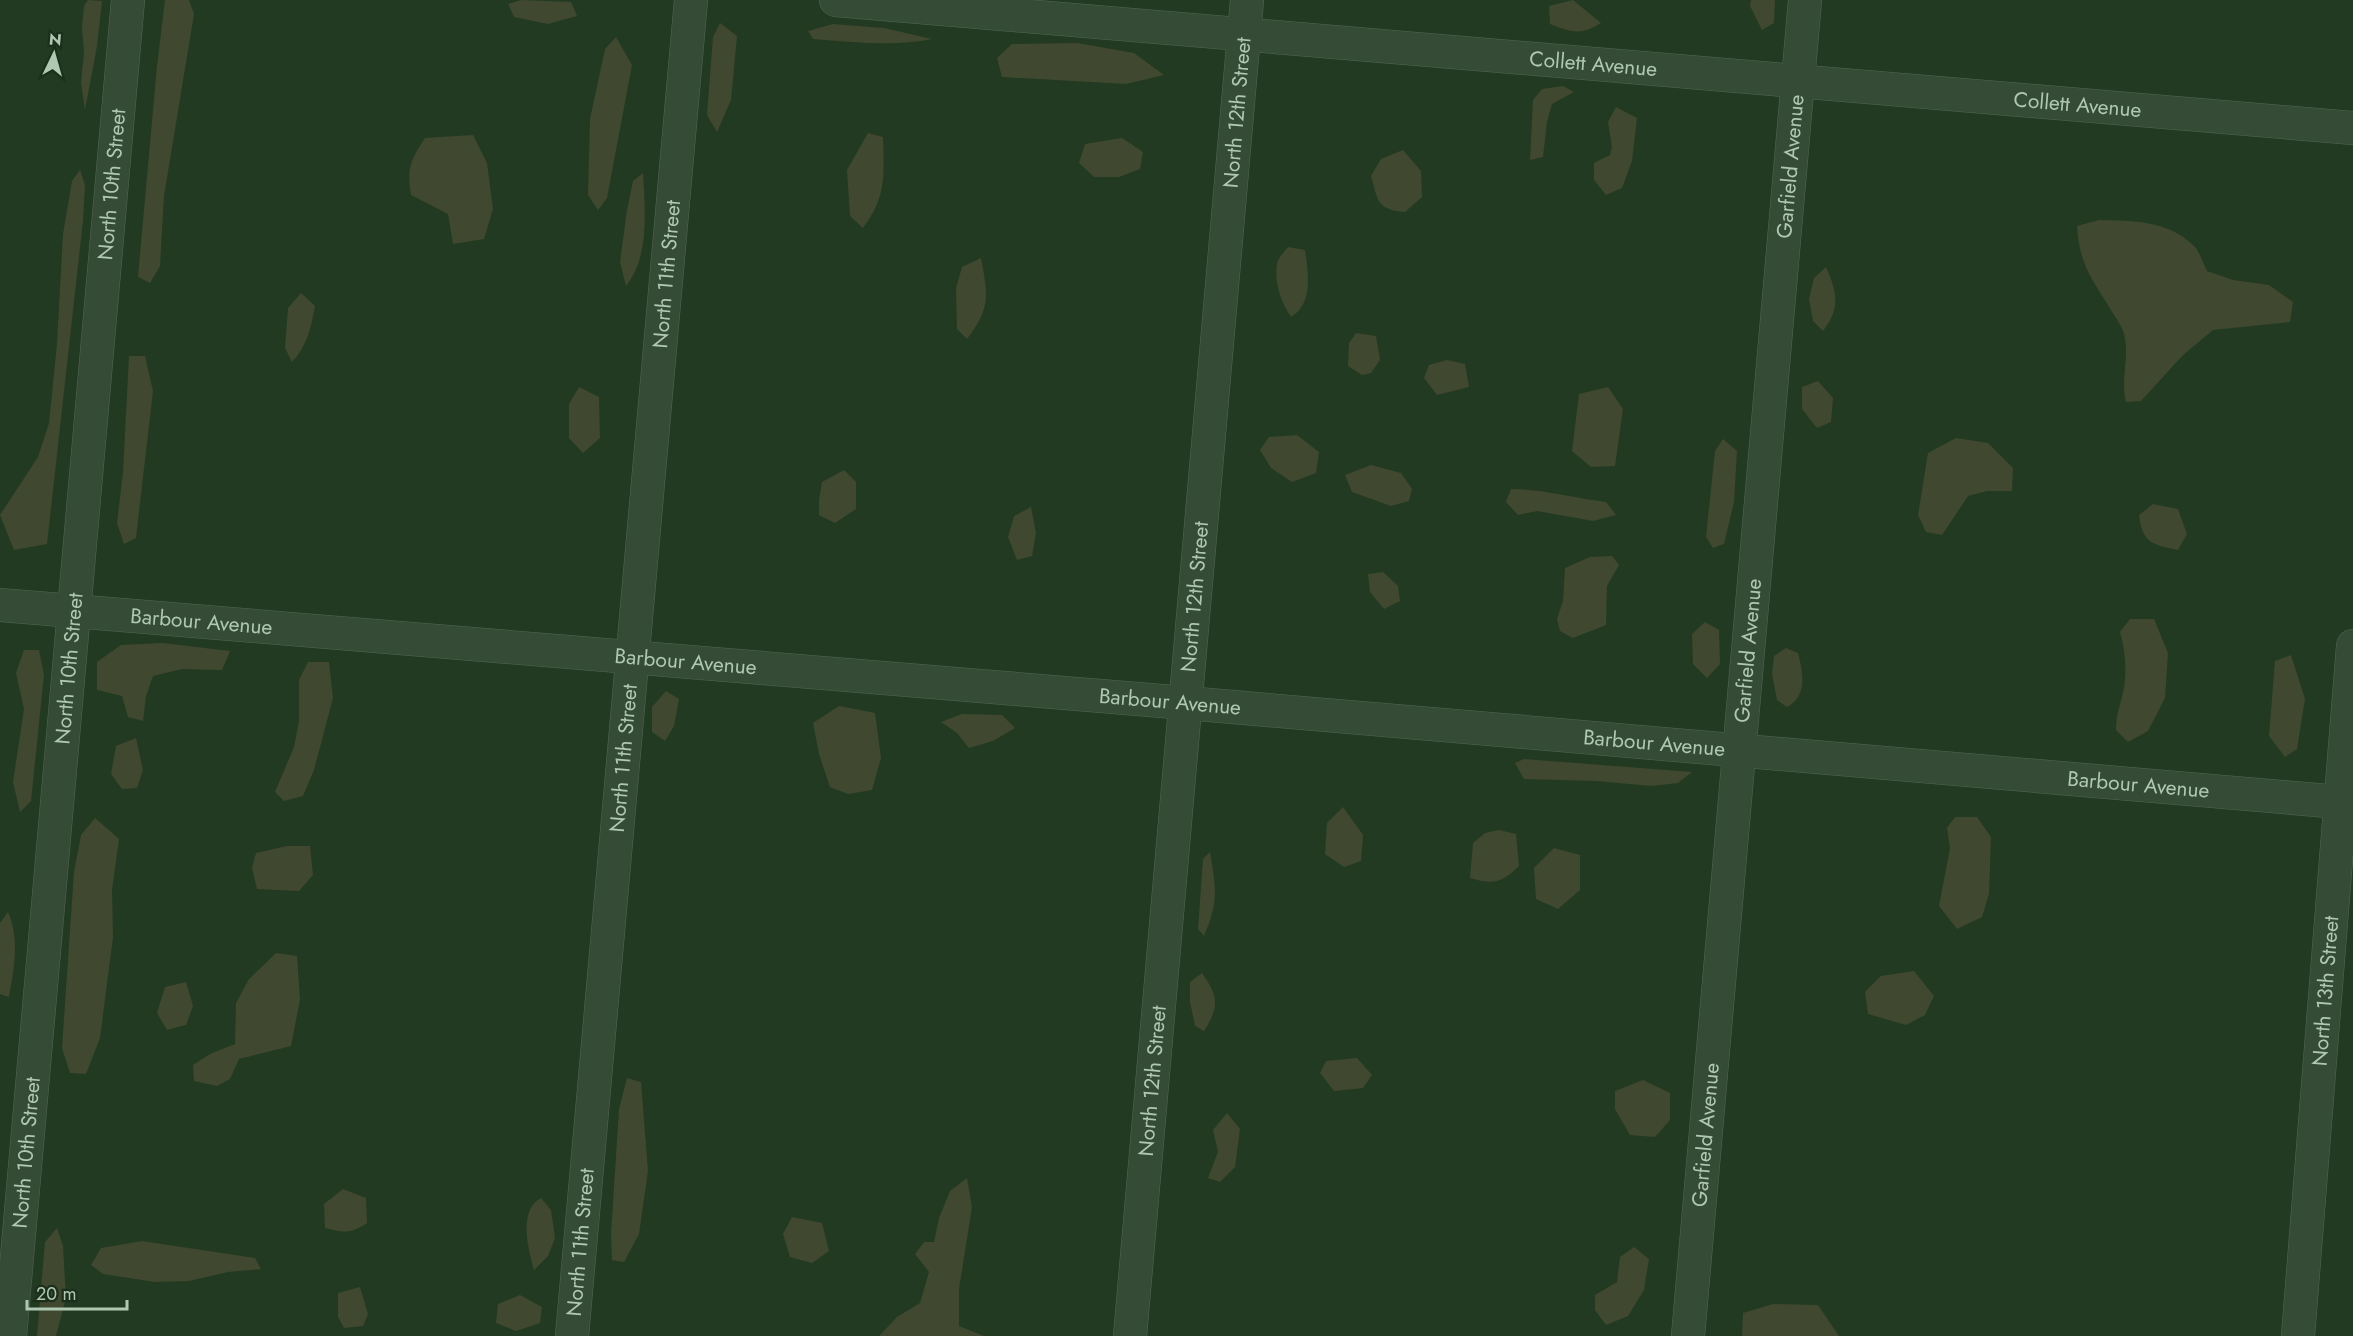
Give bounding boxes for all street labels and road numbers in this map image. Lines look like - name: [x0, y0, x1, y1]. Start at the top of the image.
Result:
- street label: North 12th Street: [1216, 36, 1259, 189]
- street label: Collett Avenue: [1528, 44, 1659, 84]
- street label: Collett Avenue: [2012, 84, 2143, 125]
- street label: Garfield Avenue: [1769, 93, 1812, 240]
- street label: North 10th Street: [90, 107, 133, 261]
- street label: North 11th Street: [645, 199, 688, 350]
- street label: North 12th Street: [1173, 520, 1216, 673]
- street label: Garfield Avenue: [1727, 577, 1769, 724]
- street label: North 10th Street: [47, 592, 91, 746]
- street label: Barbour Avenue: [129, 601, 274, 642]
- street label: Barbour Avenue: [613, 641, 758, 682]
- street label: Barbour Avenue: [1098, 681, 1242, 723]
- street label: North 11th Street: [602, 683, 645, 834]
- street label: Barbour Avenue: [1582, 722, 1727, 764]
- street label: Barbour Avenue: [2066, 764, 2211, 806]
- street label: North 13th Street: [2305, 915, 2346, 1067]
- street label: North 12th Street: [1131, 1004, 1174, 1158]
- street label: Garfield Avenue: [1684, 1061, 1727, 1208]
- street label: North 10th Street: [5, 1076, 48, 1230]
- street label: North 11th Street: [559, 1167, 602, 1318]

